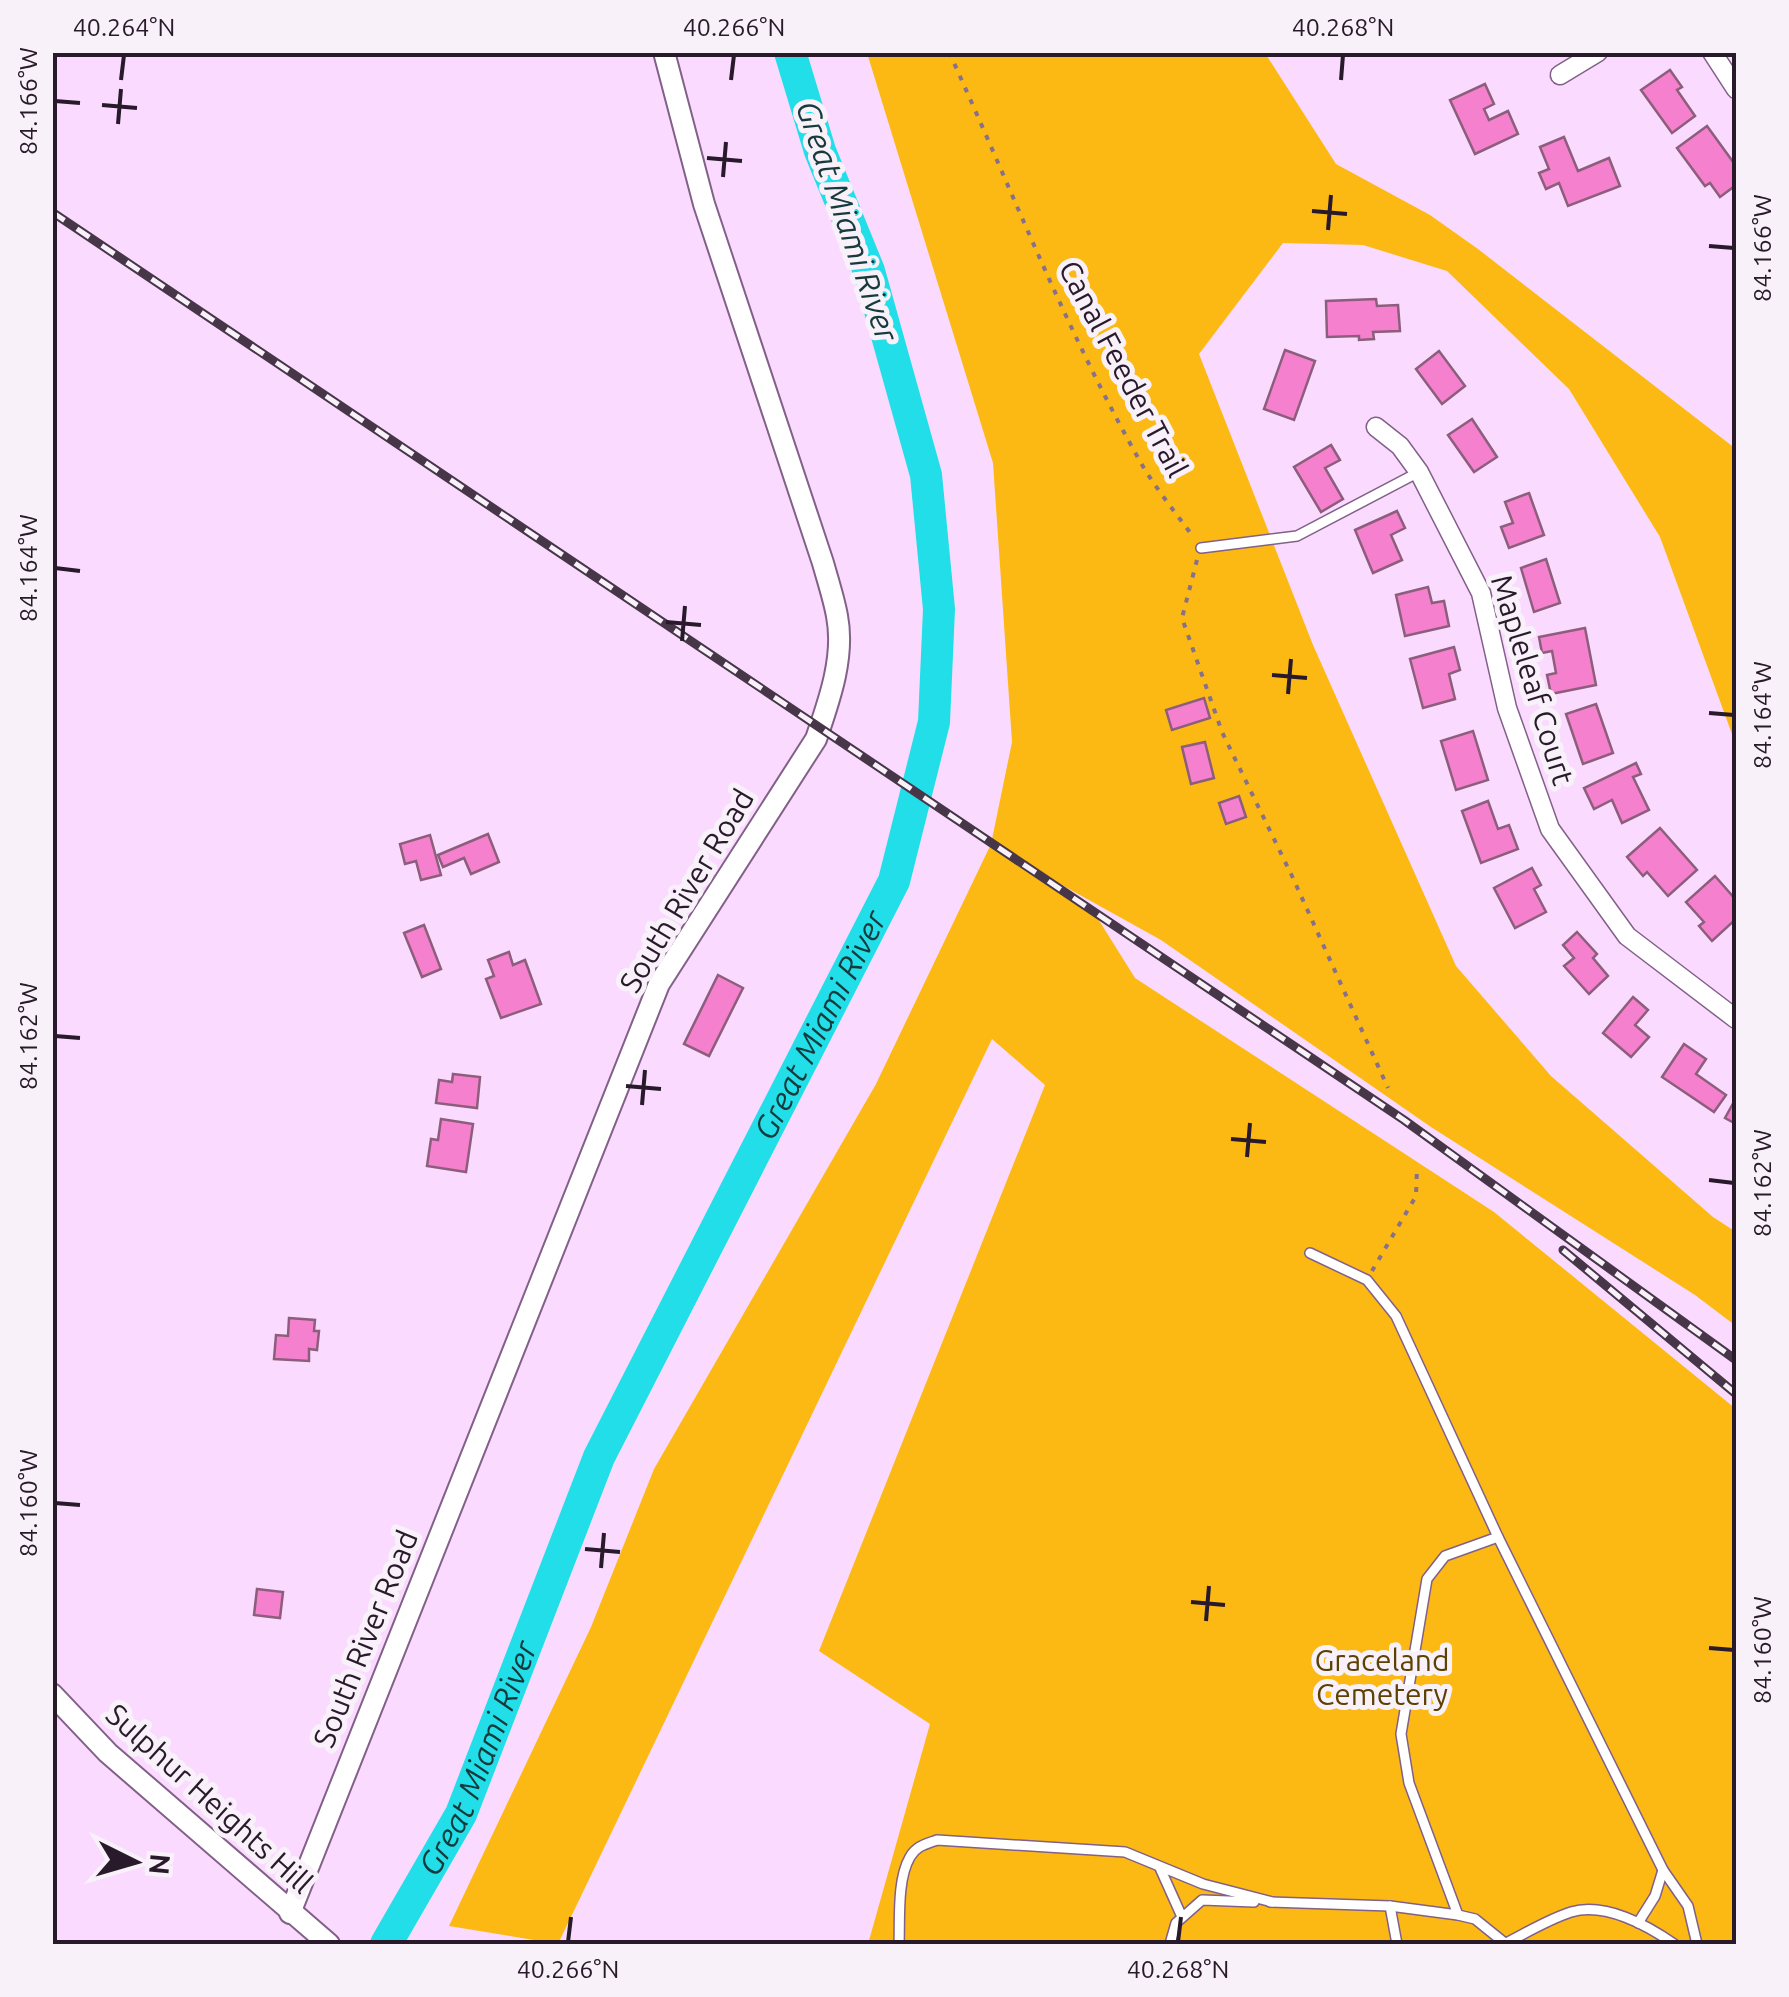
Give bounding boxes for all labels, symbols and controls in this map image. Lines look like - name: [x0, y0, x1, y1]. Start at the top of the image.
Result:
- text: 40.264°N: [73, 13, 175, 41]
- text: 40.266°N: [683, 13, 785, 41]
- text: 40.268°N: [1292, 13, 1394, 41]
- text: 84.166°W: [14, 47, 42, 155]
- water label: Great Miami River: [790, 96, 906, 346]
- text: 84.166°W: [1748, 194, 1776, 302]
- street label: Canal Feeder Trail: [1053, 255, 1195, 483]
- text: 84.164°W: [14, 514, 42, 622]
- street label: Mapleleaf Court: [1485, 571, 1581, 789]
- text: 84.164°W: [1748, 661, 1776, 769]
- street label: South River Road: [612, 783, 760, 998]
- water label: Great Miami River: [746, 904, 893, 1145]
- text: 84.162°W: [14, 982, 42, 1090]
- text: 84.162°W: [1748, 1129, 1776, 1237]
- text: 84.160°W: [14, 1449, 42, 1557]
- street label: South River Road: [306, 1525, 424, 1752]
- text: 84.160°W: [1748, 1596, 1776, 1704]
- water label: Great Miami River: [410, 1635, 543, 1882]
- park label: Graceland Cemetery: [1314, 1643, 1450, 1711]
- street label: Sulphur Heights Hill: [100, 1697, 320, 1900]
- north arrow: [85, 1812, 185, 1912]
- text: N: [144, 1852, 177, 1876]
- text: 40.266°N: [517, 1955, 619, 1983]
- text: 40.268°N: [1127, 1955, 1229, 1983]

